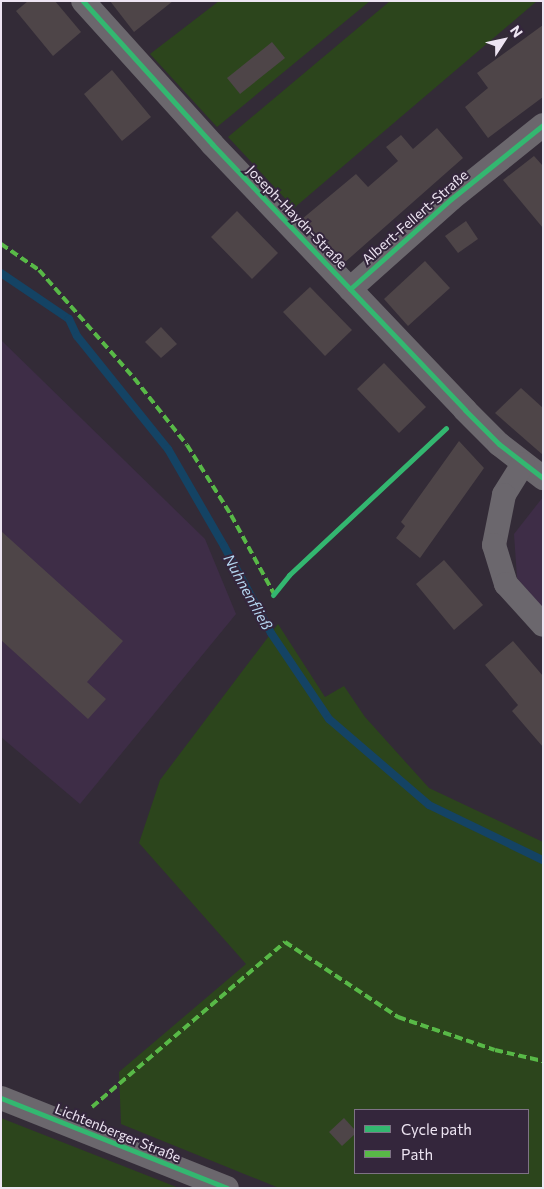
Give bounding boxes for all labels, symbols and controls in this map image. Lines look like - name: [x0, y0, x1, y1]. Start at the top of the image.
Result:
- north arrow: [479, 15, 529, 65]
- text: N: [507, 22, 527, 40]
- street label: Joseph-Haydn-Straße: [243, 162, 351, 272]
- street label: Albert-Fellert-Straße: [358, 166, 472, 268]
- water label: Nuhnenfließ: [220, 551, 276, 633]
- street label: Lichtenberger Straße: [53, 1100, 183, 1166]
- legend: [354, 1109, 529, 1174]
- text: Cycle path: [401, 1120, 472, 1138]
- text: Path: [401, 1145, 433, 1163]

